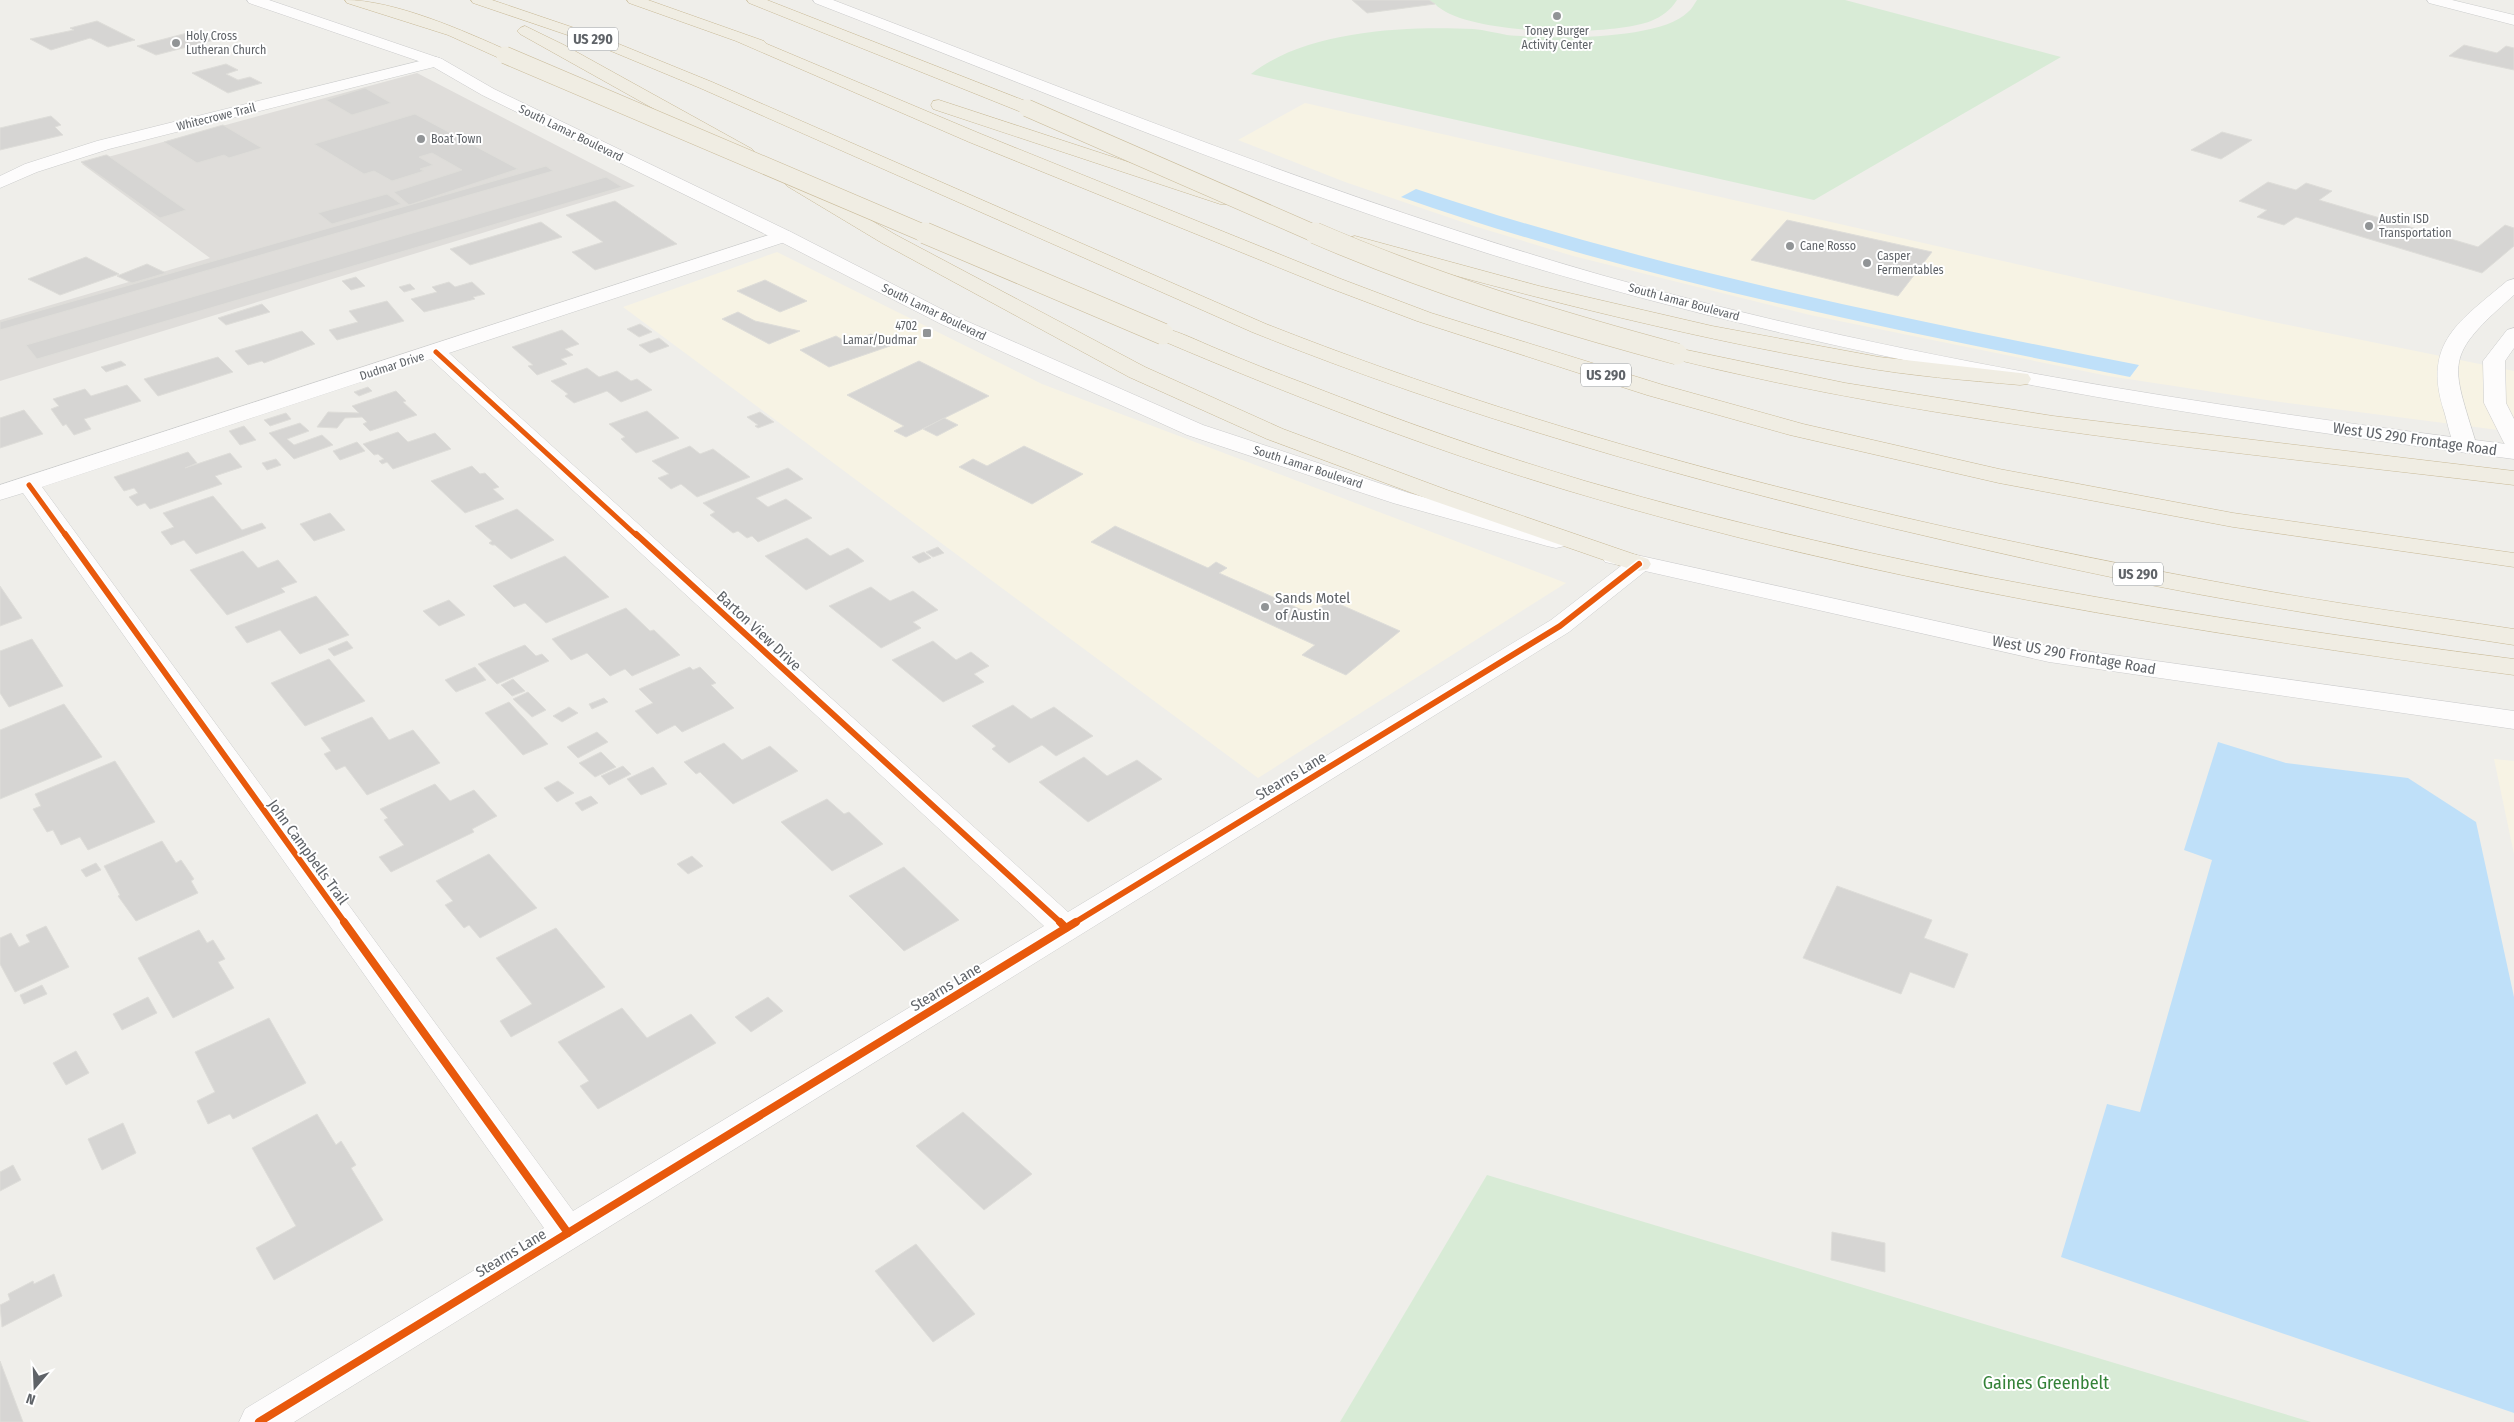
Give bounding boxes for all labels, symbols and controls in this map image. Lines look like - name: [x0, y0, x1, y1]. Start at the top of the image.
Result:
- marker: Toney Burger Activity Center: [1551, 10, 1563, 22]
- place label: Toney Burger Activity Center: [1522, 24, 1593, 52]
- road number: US 290: [568, 28, 618, 50]
- place label: Holy Cross Lutheran Church: [186, 29, 266, 57]
- marker: Holy Cross Lutheran Church: [170, 37, 182, 49]
- street label: Whitecrowe Trail: [175, 100, 257, 134]
- street label: South Lamar Boulevard: [517, 102, 625, 164]
- place label: Boat Town: [431, 132, 482, 146]
- marker: Boat Town: [415, 133, 427, 145]
- place label: Austin ISD Transportation: [2379, 212, 2452, 240]
- marker: Austin ISD Transportation: [2363, 220, 2375, 232]
- place label: Cane Rosso: [1800, 239, 1856, 253]
- marker: Cane Rosso: [1784, 240, 1796, 252]
- place label: Casper Fermentables: [1877, 249, 1944, 277]
- marker: Casper Fermentables: [1861, 257, 1873, 269]
- street label: South Lamar Boulevard: [1627, 280, 1741, 324]
- street label: South Lamar Boulevard: [880, 281, 988, 343]
- place label: 4702 Lamar/Dudmar: [843, 319, 918, 347]
- marker: 4702 Lamar/Dudmar: [921, 327, 933, 339]
- street label: Dudmar Drive: [358, 349, 426, 383]
- road number: US 290: [1581, 364, 1631, 386]
- street label: West US 290 Frontage Road: [2332, 419, 2498, 459]
- street label: South Lamar Boulevard: [1251, 443, 1365, 491]
- road number: US 290: [2113, 562, 2163, 586]
- street label: Barton View Drive: [713, 587, 805, 675]
- place label: Sands Motel of Austin: [1275, 589, 1350, 624]
- marker: Sands Motel of Austin: [1259, 601, 1271, 613]
- street label: West US 290 Frontage Road: [1991, 632, 2157, 678]
- street label: Stearns Lane: [1252, 748, 1330, 804]
- street label: John Campbells Trail: [264, 796, 352, 908]
- street label: Stearns Lane: [907, 959, 985, 1015]
- street label: Stearns Lane: [472, 1225, 550, 1281]
- north arrow: [10, 1362, 60, 1412]
- park label: Gaines Greenbelt: [1983, 1372, 2109, 1394]
- text: N: [24, 1389, 38, 1408]

